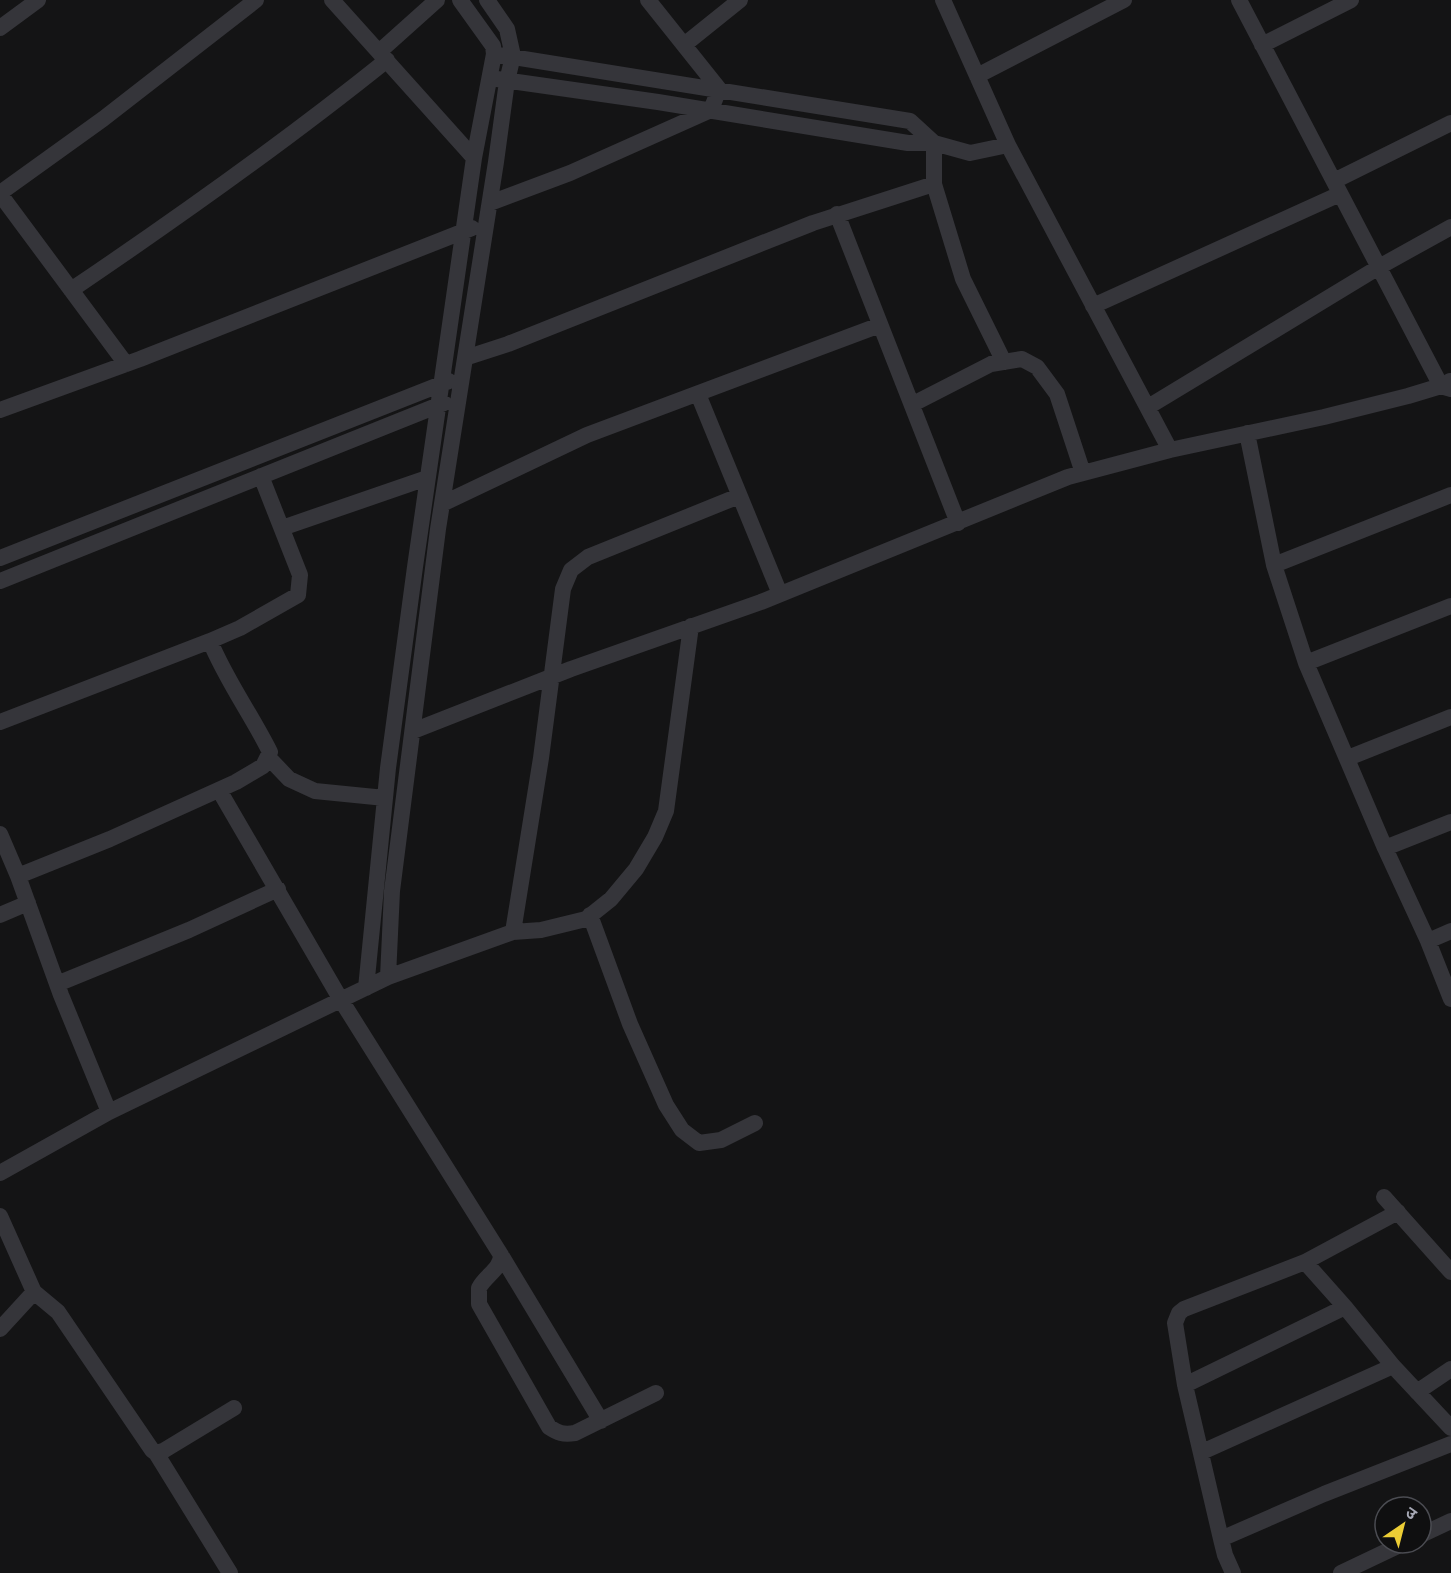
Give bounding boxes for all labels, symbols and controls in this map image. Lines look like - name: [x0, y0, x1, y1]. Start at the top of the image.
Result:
- north arrow: [1373, 1495, 1433, 1555]
- text: उ: [1401, 1503, 1421, 1526]

